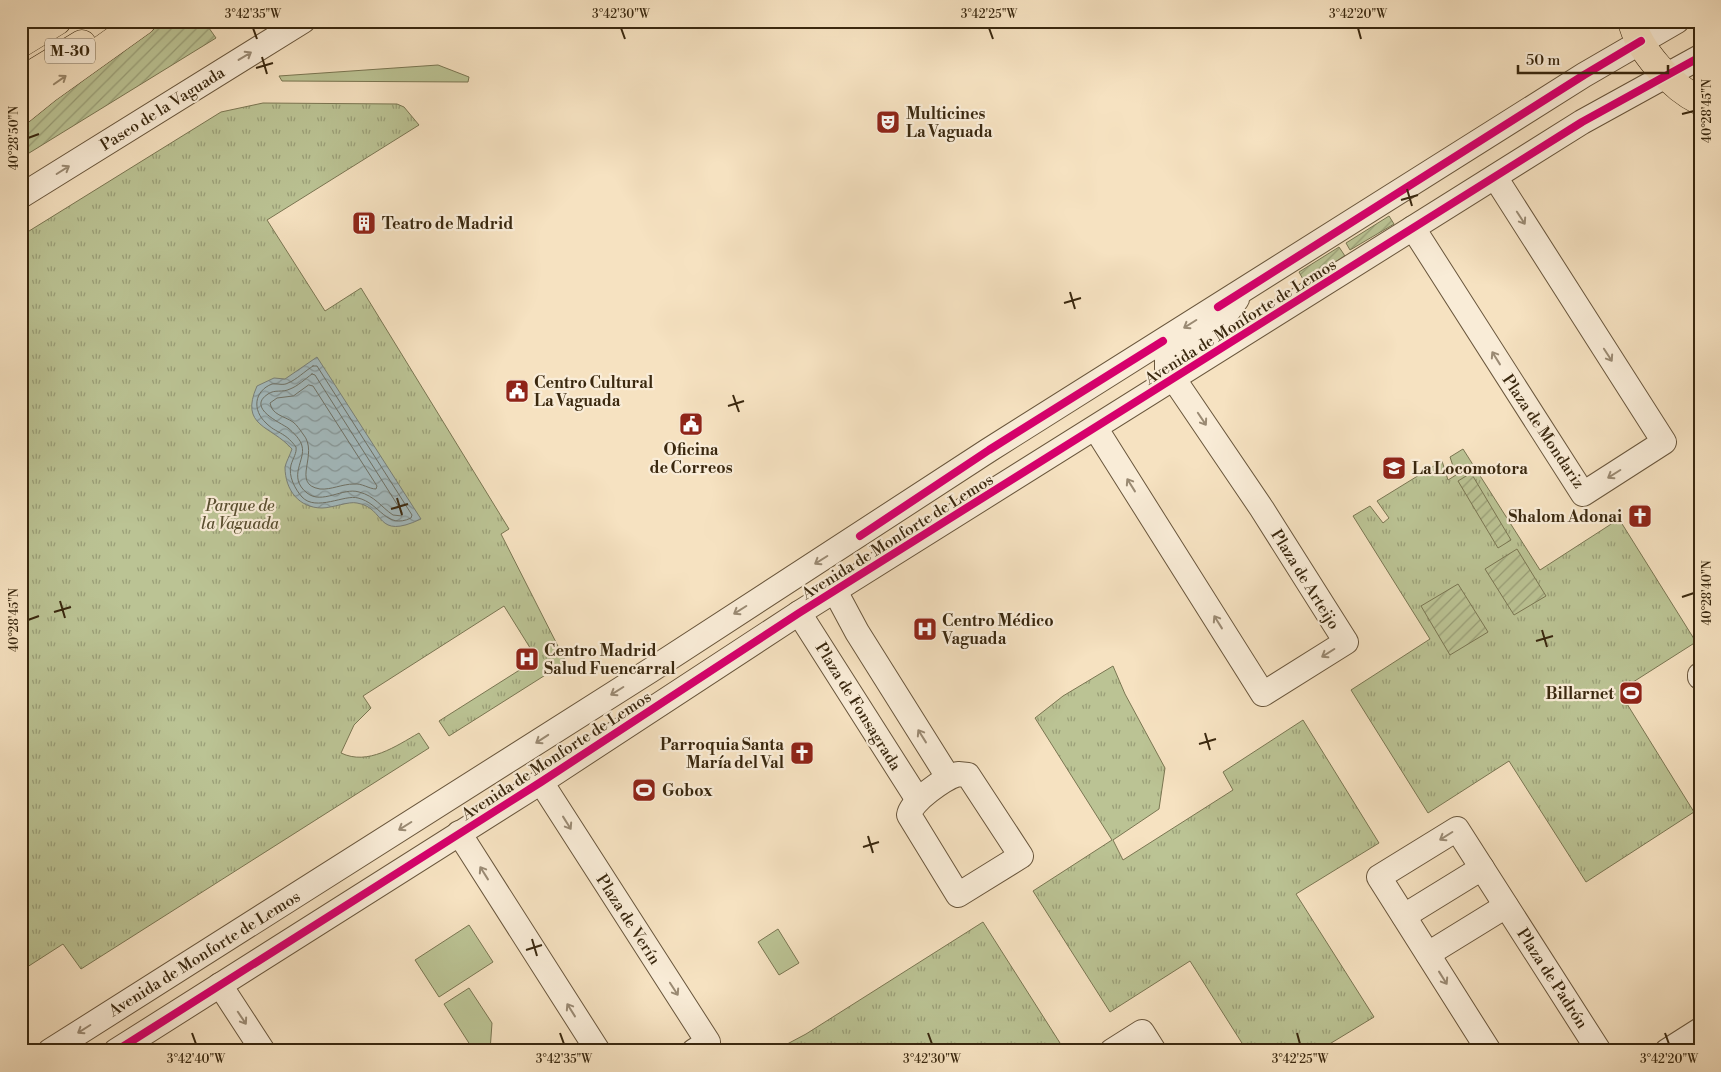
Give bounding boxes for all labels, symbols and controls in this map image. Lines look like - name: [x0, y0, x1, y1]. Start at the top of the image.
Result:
- text: 3°42'35"W: [225, 7, 282, 22]
- text: 3°42'30"W: [592, 7, 651, 22]
- text: 3°42'25"W: [961, 7, 1018, 22]
- text: 3°42'20"W: [1329, 7, 1388, 22]
- road number: M-30: [45, 38, 95, 64]
- scale bar: [1518, 42, 1668, 74]
- one-way arrow: [238, 51, 252, 61]
- text: 50 m: [1526, 51, 1560, 70]
- street label: Paseo de la Vaguada: [97, 62, 229, 155]
- one-way arrow: [52, 75, 66, 85]
- text: 40°28'45"N: [1700, 79, 1715, 143]
- place label: Multicines La Vaguada: [906, 104, 993, 142]
- text: 40°28'50"N: [7, 106, 22, 170]
- theatre icon: Multicines La Vaguada: [875, 109, 901, 135]
- one-way arrow: [55, 164, 69, 174]
- building icon: Teatro de Madrid: [351, 210, 377, 236]
- one-way arrow: [1516, 211, 1527, 225]
- place label: Teatro de Madrid: [382, 214, 513, 234]
- street label: Avenida de Monforte de Lemos: [1140, 254, 1340, 390]
- one-way arrow: [1184, 319, 1198, 329]
- one-way arrow: [1604, 348, 1614, 362]
- one-way arrow: [1491, 352, 1501, 366]
- street label: Plaza de Mondariz: [1498, 371, 1589, 492]
- place label: Centro Cultural La Vaguada: [534, 373, 654, 411]
- public building icon: Centro Cultural La Vaguada: [504, 378, 530, 404]
- public building icon: Oficina de Correos: [678, 411, 704, 437]
- one-way arrow: [1197, 412, 1207, 426]
- place label: Oficina de Correos: [649, 440, 733, 478]
- school or university icon: La Locomotora: [1381, 455, 1407, 481]
- place label: La Locomotora: [1412, 459, 1528, 479]
- street label: Avenida de Monforte de Lemos: [797, 469, 997, 605]
- one-way arrow: [1607, 469, 1621, 479]
- one-way arrow: [1126, 478, 1136, 492]
- park label: Parque de la Vaguada: [201, 496, 279, 534]
- church icon: Shalom Adonai: [1627, 503, 1653, 529]
- place label: Shalom Adonai: [1508, 507, 1622, 527]
- street label: Plaza de Arteijo: [1266, 526, 1344, 633]
- one-way arrow: [814, 555, 828, 565]
- text: 40°28'40"N: [1700, 560, 1715, 626]
- text: 40°28'45"N: [7, 588, 22, 652]
- one-way arrow: [734, 606, 748, 616]
- place label: Centro Médico Vaguada: [941, 611, 1054, 649]
- one-way arrow: [1213, 615, 1223, 629]
- hospital icon: Centro Médico Vaguada: [912, 616, 938, 642]
- street label: Plaza de Fonsagrada: [811, 639, 906, 775]
- place label: Centro Madrid Salud Fuencarral: [544, 641, 676, 679]
- hospital icon: Centro Madrid Salud Fuencarral: [514, 646, 540, 672]
- one-way arrow: [1322, 648, 1336, 658]
- sports icon: Billarnet: [1618, 680, 1644, 706]
- place label: Billarnet: [1546, 684, 1614, 704]
- one-way arrow: [610, 686, 624, 697]
- street label: Avenida de Monforte de Lemos: [457, 687, 655, 825]
- one-way arrow: [917, 729, 927, 743]
- one-way arrow: [536, 734, 550, 744]
- place label: Parroquia Santa María del Val: [660, 735, 785, 773]
- church icon: Parroquia Santa María del Val: [789, 740, 815, 766]
- sports icon: Gobox: [631, 777, 657, 803]
- place label: Gobox: [662, 781, 713, 801]
- one-way arrow: [563, 815, 573, 829]
- one-way arrow: [398, 821, 412, 831]
- one-way arrow: [1439, 832, 1453, 842]
- one-way arrow: [479, 866, 489, 880]
- street label: Plaza de Verín: [592, 871, 665, 969]
- street label: Avenida de Monforte de Lemos: [104, 886, 304, 1022]
- street label: Plaza de Padrón: [1512, 925, 1592, 1033]
- one-way arrow: [1439, 971, 1449, 985]
- one-way arrow: [669, 982, 679, 996]
- one-way arrow: [566, 1003, 577, 1017]
- one-way arrow: [237, 1010, 247, 1024]
- one-way arrow: [77, 1024, 91, 1034]
- text: 3°42'40"W: [167, 1052, 226, 1067]
- text: 3°42'35"W: [536, 1052, 593, 1067]
- text: 3°42'30"W: [903, 1052, 962, 1067]
- text: 3°42'25"W: [1272, 1052, 1329, 1067]
- text: 3°42'20"W: [1640, 1052, 1699, 1067]

